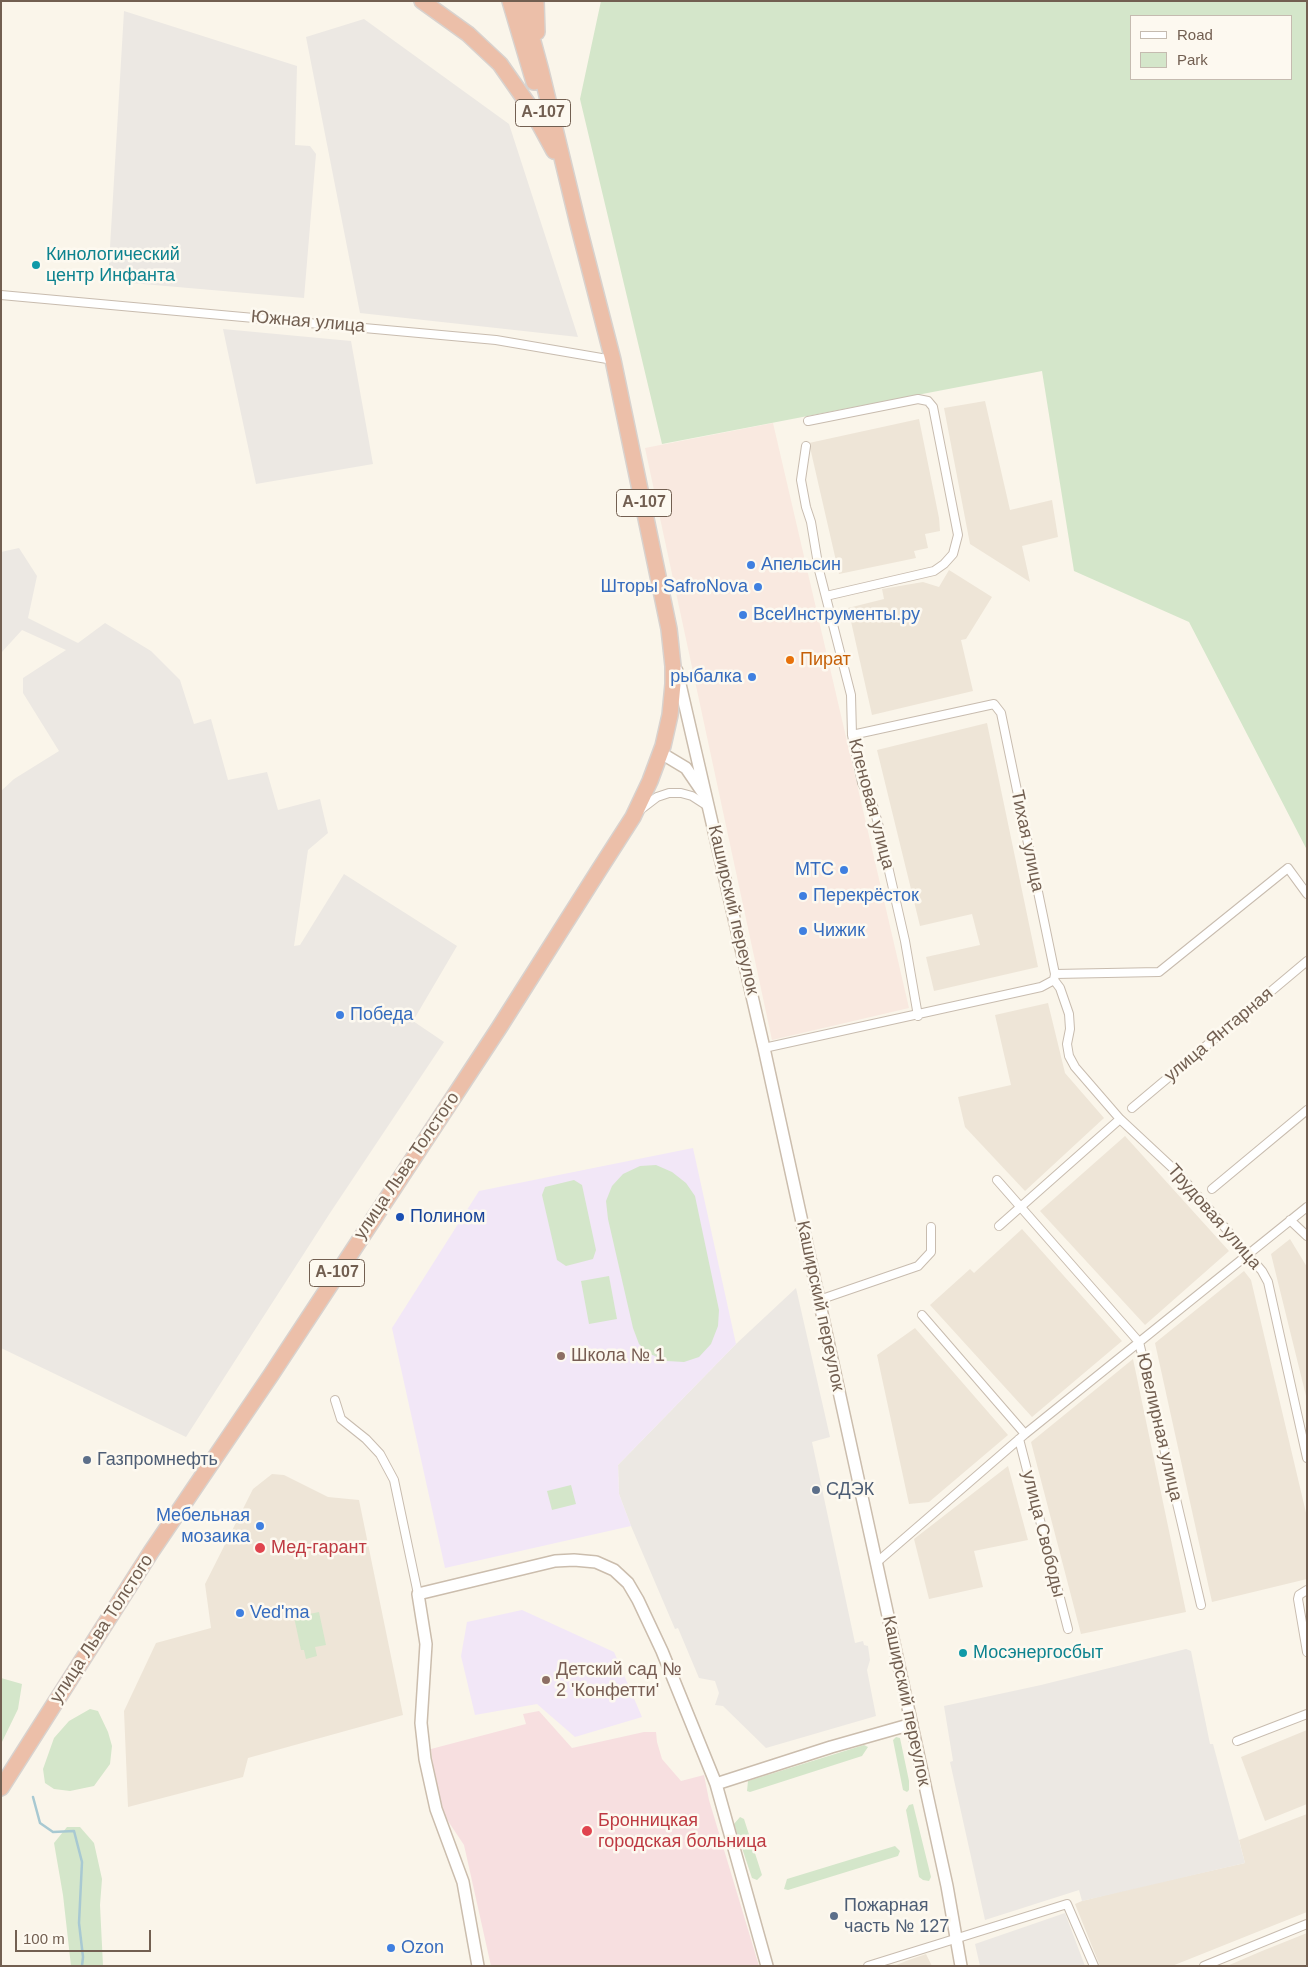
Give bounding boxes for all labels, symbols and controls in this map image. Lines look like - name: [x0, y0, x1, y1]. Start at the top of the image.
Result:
- legend: [1130, 15, 1293, 80]
- text: Road: [1177, 26, 1213, 43]
- text: Park: [1177, 51, 1208, 68]
- road number: А-107: [516, 100, 570, 126]
- place label: Кинологический центр Инфанта: [46, 244, 180, 286]
- marker: Кинологический центр Инфанта: [30, 259, 42, 271]
- street label: Южная улица: [250, 306, 366, 338]
- road number: А-107: [616, 489, 672, 516]
- place label: Апельсин: [761, 554, 841, 576]
- marker: Апельсин: [745, 559, 757, 571]
- place label: Шторы SafroNova: [600, 576, 748, 598]
- marker: Шторы SafroNova: [752, 581, 764, 593]
- place label: ВсеИнструменты.ру: [753, 604, 920, 626]
- marker: ВсеИнструменты.ру: [737, 609, 749, 621]
- place label: Пират: [800, 649, 851, 671]
- marker: Пират: [784, 654, 796, 666]
- place label: рыбалка: [670, 666, 742, 688]
- marker: рыбалка: [746, 671, 758, 683]
- street label: Кленовая улица: [843, 736, 899, 872]
- street label: Тихая улица: [1006, 788, 1048, 894]
- street label: Каширский переулок: [703, 823, 763, 997]
- place label: МТС: [795, 859, 834, 881]
- marker: МТС: [838, 864, 850, 876]
- place label: Перекрёсток: [813, 885, 919, 907]
- marker: Перекрёсток: [797, 890, 809, 902]
- place label: Чижик: [813, 920, 865, 942]
- marker: Чижик: [797, 925, 809, 937]
- street label: улица Янтарная: [1160, 983, 1278, 1087]
- place label: Победа: [350, 1004, 413, 1026]
- marker: Победа: [334, 1009, 346, 1021]
- street label: улица Льва Толстого: [350, 1088, 464, 1244]
- street label: Трудовая улица: [1162, 1160, 1266, 1274]
- place label: Полином: [410, 1206, 485, 1228]
- marker: Полином: [394, 1211, 406, 1223]
- street label: Каширский переулок: [791, 1219, 849, 1393]
- road number: А-107: [310, 1260, 364, 1286]
- place label: Школа № 1: [571, 1345, 665, 1367]
- marker: Школа № 1: [555, 1350, 567, 1362]
- street label: Ювелирная улица: [1131, 1351, 1187, 1503]
- place label: Газпромнефть: [97, 1449, 218, 1471]
- marker: Газпромнефть: [81, 1454, 93, 1466]
- street label: улица Свободы: [1017, 1468, 1069, 1600]
- place label: СДЭК: [826, 1479, 874, 1501]
- marker: СДЭК: [810, 1484, 822, 1496]
- place label: Мебельная мозаика: [156, 1505, 250, 1548]
- marker: Мебельная мозаика: [254, 1520, 266, 1532]
- place label: Мед-гарант: [271, 1537, 367, 1559]
- marker: Мед-гарант: [253, 1541, 267, 1555]
- street label: улица Льва Толстого: [46, 1551, 158, 1707]
- place label: Ved'ma: [250, 1602, 309, 1624]
- marker: Ved'ma: [234, 1607, 246, 1619]
- street label: Каширский переулок: [877, 1614, 935, 1788]
- place label: Мосэнергосбыт: [973, 1642, 1103, 1664]
- marker: Мосэнергосбыт: [957, 1647, 969, 1659]
- place label: Детский сад № 2 'Конфетти': [556, 1659, 681, 1702]
- marker: Детский сад № 2 'Конфетти': [540, 1674, 552, 1686]
- place label: Бронницкая городская больница: [598, 1810, 766, 1852]
- marker: Бронницкая городская больница: [580, 1824, 594, 1838]
- place label: Пожарная часть № 127: [844, 1895, 949, 1938]
- marker: Пожарная часть № 127: [828, 1910, 840, 1922]
- scale bar: [18, 1920, 154, 1952]
- text: 100 m: [23, 1930, 65, 1947]
- place label: Ozon: [401, 1937, 444, 1959]
- marker: Ozon: [385, 1942, 397, 1954]

